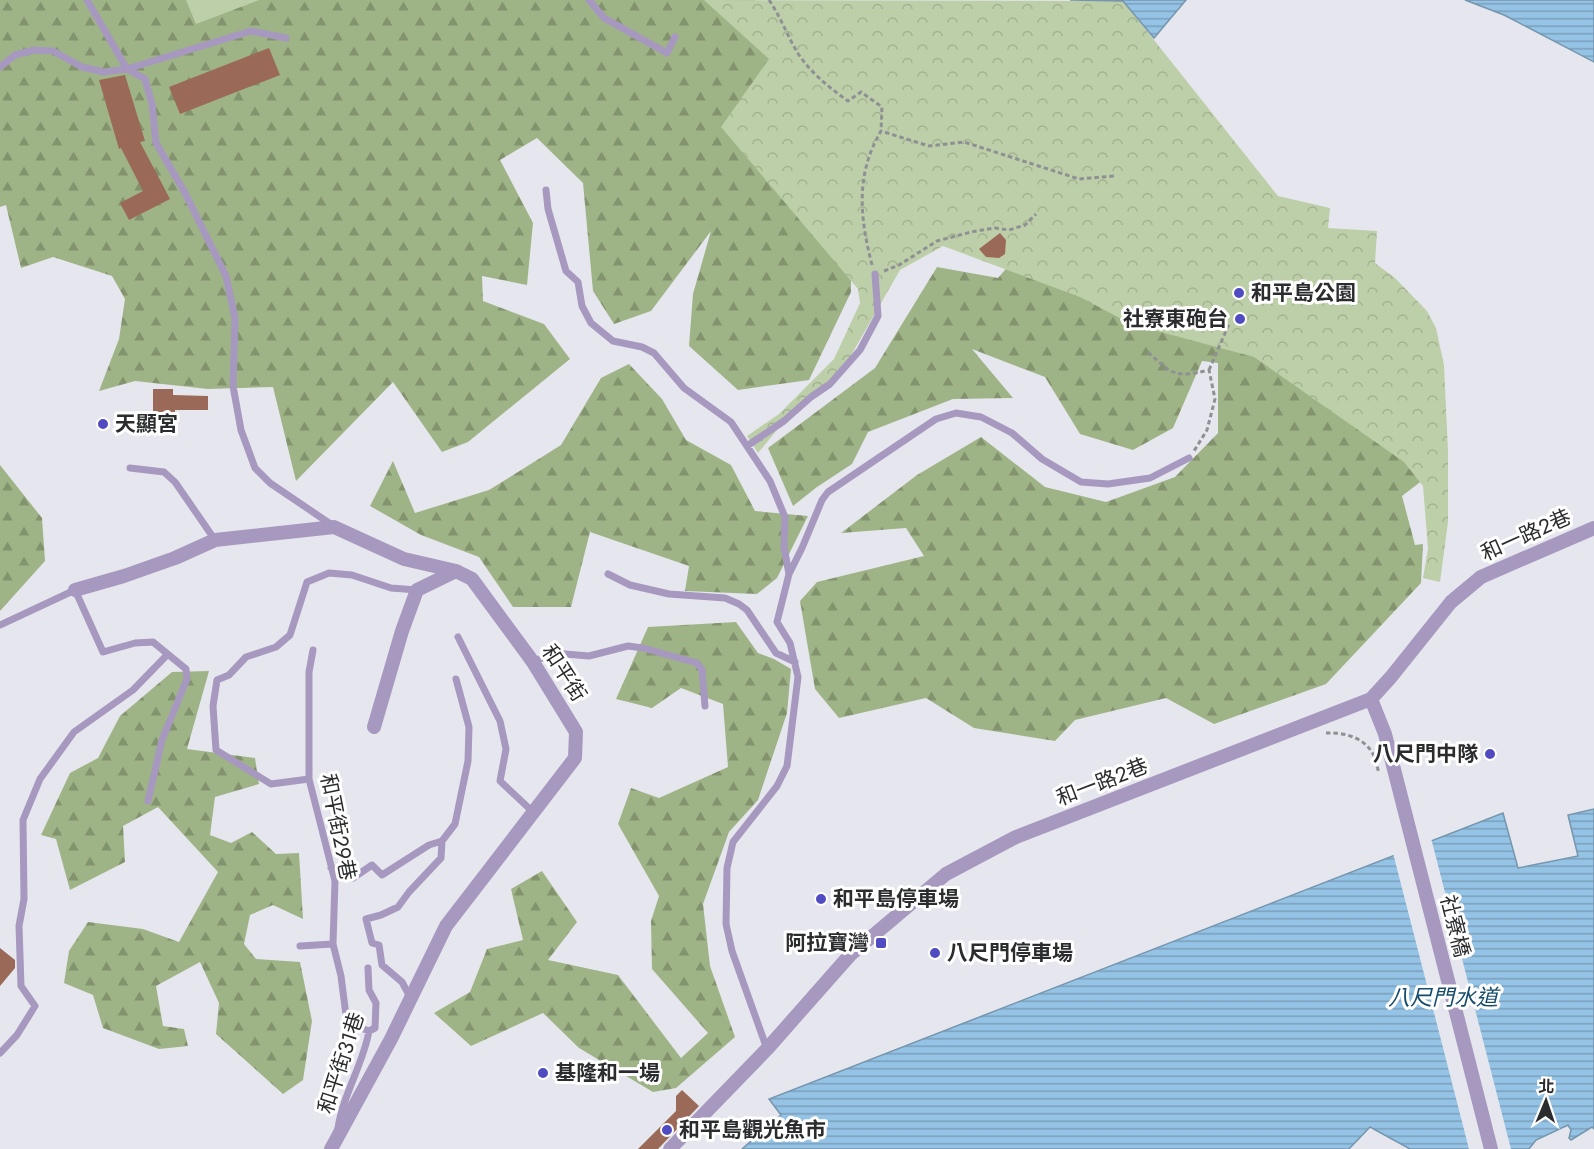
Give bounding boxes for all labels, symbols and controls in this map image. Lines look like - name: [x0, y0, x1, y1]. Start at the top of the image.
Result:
- place label: 和平島公園: [1251, 278, 1356, 308]
- marker: 和平島公園: [1232, 286, 1246, 300]
- place label: 社寮東砲台: [1123, 304, 1228, 334]
- marker: 社寮東砲台: [1233, 312, 1247, 326]
- place label: 天顯宮: [115, 409, 178, 439]
- marker: 天顯宮: [96, 417, 110, 431]
- street label: 和一路2巷: [1476, 502, 1576, 568]
- street label: 和平街: [534, 638, 594, 708]
- place label: 八尺門中隊: [1373, 739, 1479, 769]
- marker: 八尺門中隊: [1483, 747, 1497, 761]
- street label: 和一路2巷: [1052, 751, 1152, 813]
- street label: 和平街29巷: [313, 771, 363, 883]
- place label: 和平島停車場: [833, 884, 959, 914]
- marker: 和平島停車場: [814, 892, 828, 906]
- street label: 社寮橋: [1433, 892, 1477, 960]
- place label: 阿拉寶灣: [785, 928, 869, 958]
- marker: 阿拉寶灣: [874, 936, 888, 950]
- place label: 八尺門停車場: [947, 938, 1073, 968]
- marker: 八尺門停車場: [928, 946, 942, 960]
- water label: 八尺門水道: [1388, 981, 1501, 1013]
- street label: 和平街31巷: [311, 1008, 371, 1118]
- place label: 基隆和一場: [555, 1058, 660, 1088]
- marker: 基隆和一場: [536, 1066, 550, 1080]
- north arrow: [1516, 1071, 1576, 1131]
- text: 北: [1538, 1075, 1555, 1098]
- place label: 和平島觀光魚市: [679, 1115, 826, 1145]
- marker: 和平島觀光魚市: [660, 1123, 674, 1137]

